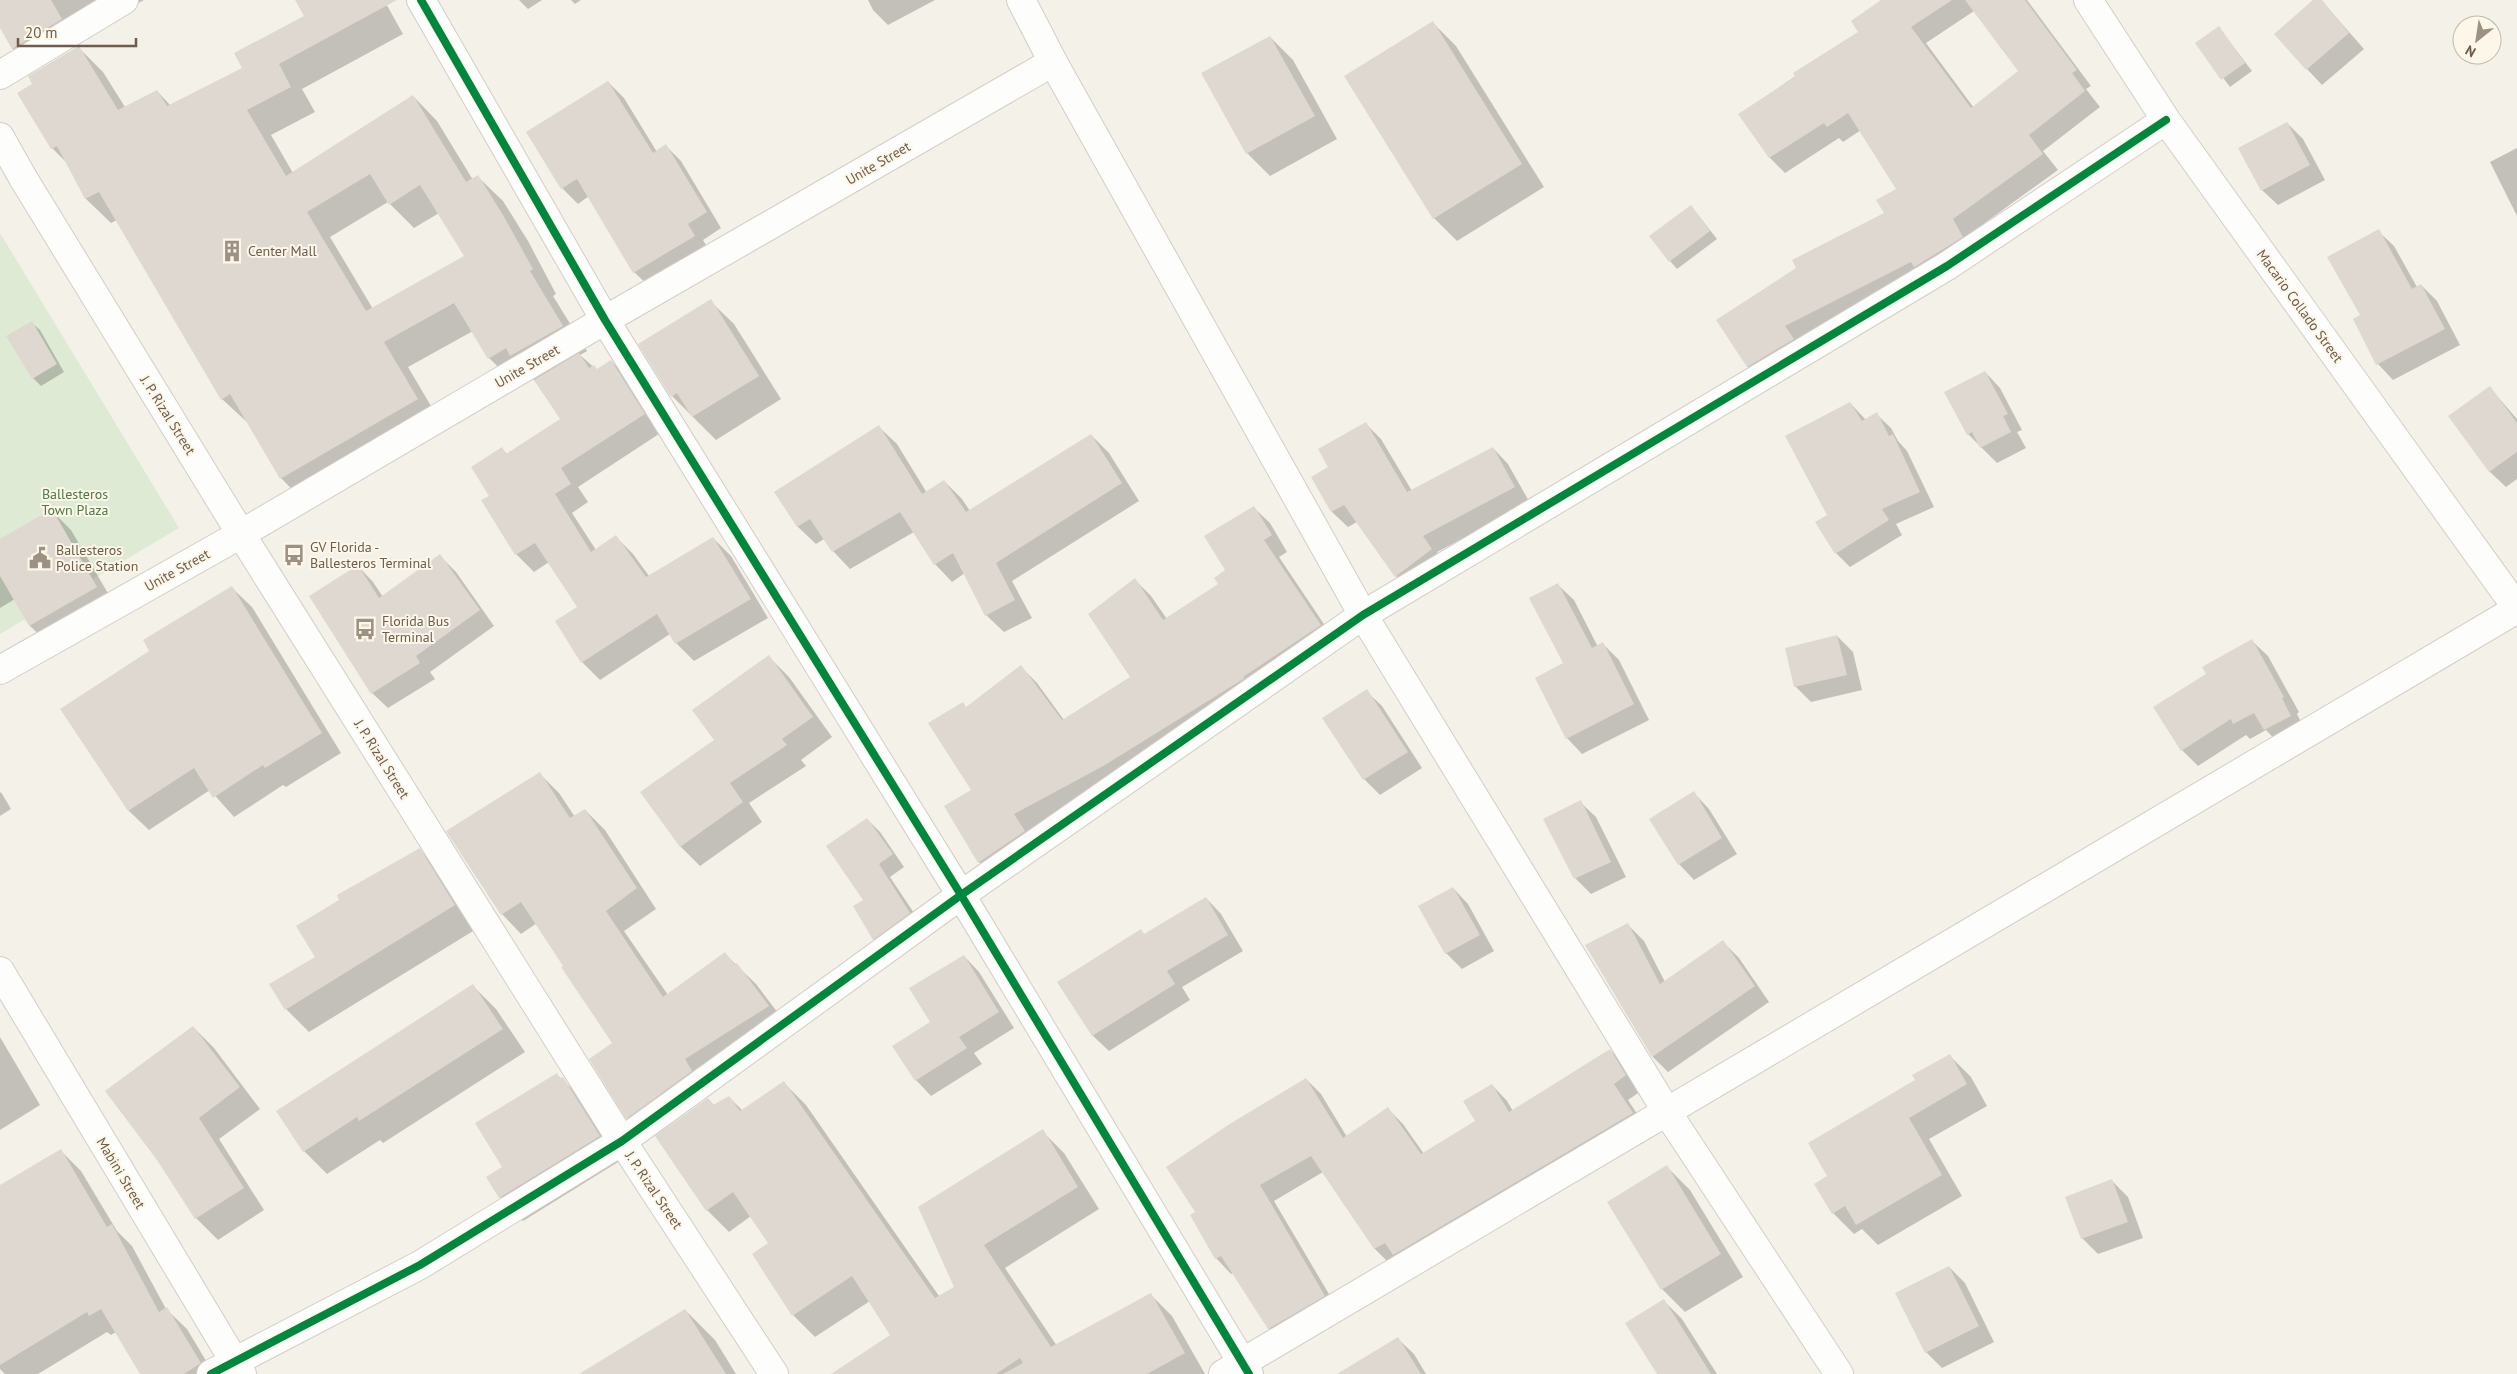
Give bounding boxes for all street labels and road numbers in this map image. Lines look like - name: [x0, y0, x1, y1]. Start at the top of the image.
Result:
- street label: Unite Street: [842, 137, 914, 189]
- street label: Macario Collado Street: [2253, 246, 2347, 366]
- street label: Unite Street: [491, 340, 563, 392]
- street label: J. P. Rizal Street: [136, 371, 200, 458]
- street label: Unite Street: [141, 545, 213, 595]
- street label: J. P. Rizal Street: [350, 715, 414, 802]
- street label: Mabini Street: [93, 1134, 150, 1212]
- street label: J. P. Rizal Street: [621, 1147, 687, 1233]

